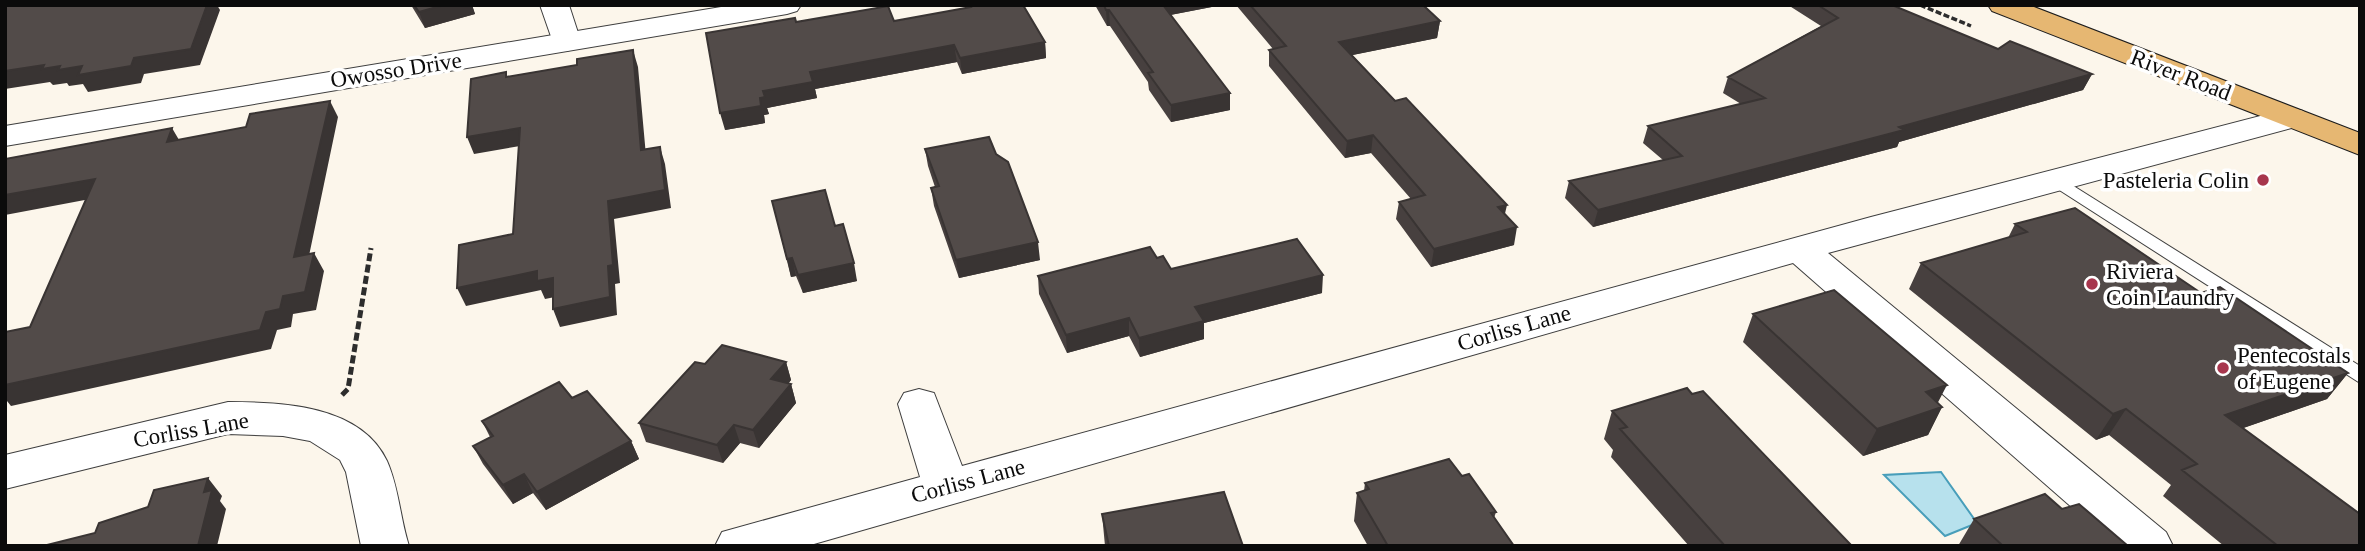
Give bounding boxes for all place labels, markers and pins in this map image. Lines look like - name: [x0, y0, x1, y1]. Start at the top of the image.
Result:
- place label: Pasteleria Colin: [2103, 168, 2249, 193]
- marker: Pasteleria Colin: [2255, 172, 2271, 188]
- place label: Riviera Coin Laundry: [2106, 259, 2235, 310]
- marker: Riviera Coin Laundry: [2084, 276, 2100, 292]
- place label: Pentecostals of Eugene: [2237, 343, 2351, 394]
- marker: Pentecostals of Eugene: [2215, 360, 2231, 376]

